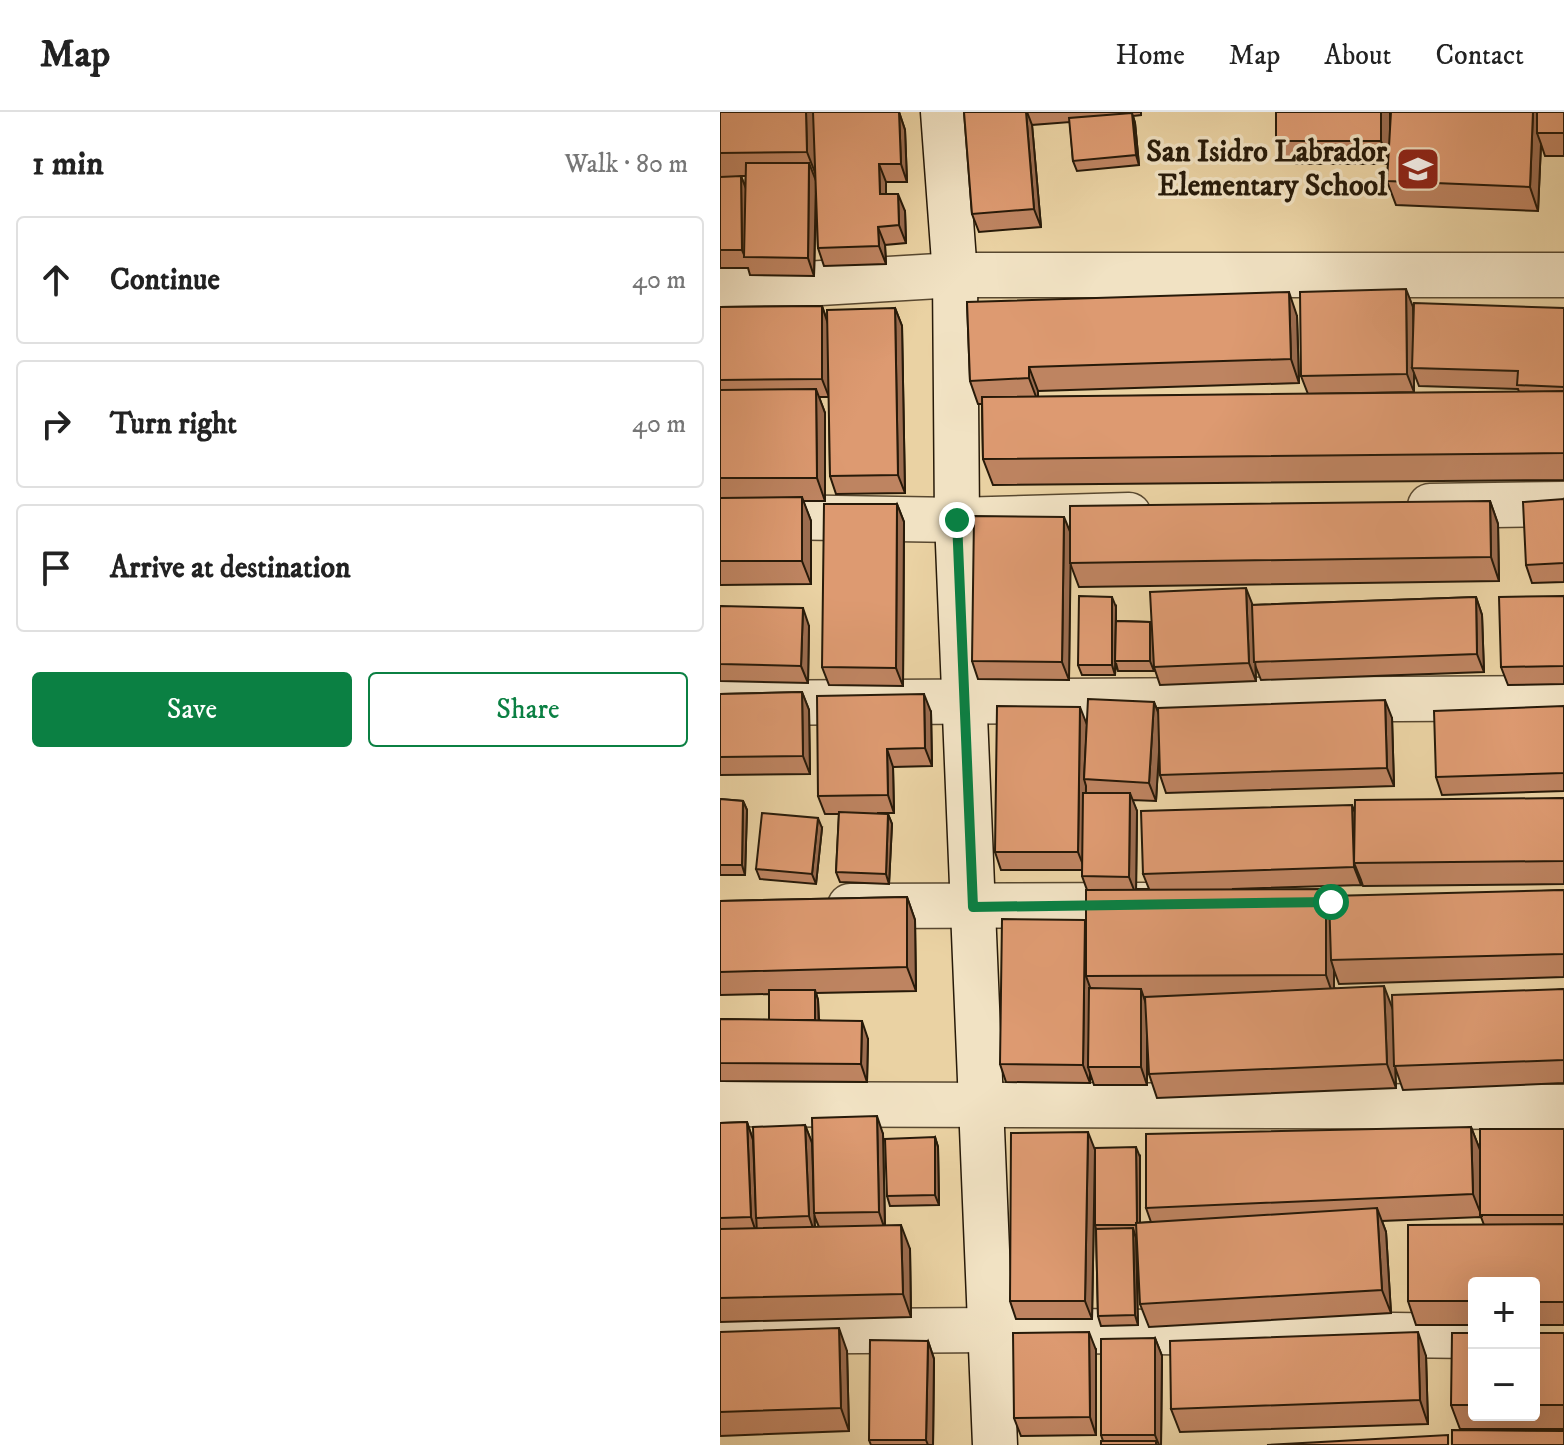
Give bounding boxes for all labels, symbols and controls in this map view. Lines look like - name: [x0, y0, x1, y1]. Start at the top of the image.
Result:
- text: Map: [40, 31, 110, 79]
- text: Home: [1116, 38, 1185, 73]
- text: Map: [1229, 38, 1280, 73]
- text: About: [1324, 38, 1391, 73]
- text: Contact: [1435, 38, 1524, 73]
- place label: San Isidro Labrador Elementary School: [1146, 134, 1388, 205]
- text: 1 min: [32, 143, 104, 185]
- school or university icon: San Isidro Labrador Elementary School: [1394, 145, 1442, 193]
- text: Walk · 80 m: [564, 148, 688, 181]
- icon: ahead: [34, 258, 78, 302]
- text: Continue: [110, 262, 220, 299]
- text: 40 m: [632, 264, 686, 297]
- icon: right: [34, 402, 78, 446]
- text: Turn right: [110, 406, 237, 443]
- text: 40 m: [632, 408, 686, 441]
- route end: [939, 502, 975, 538]
- icon: arrive: [34, 546, 78, 590]
- text: Arrive at destination: [110, 550, 351, 587]
- button: Save: [32, 672, 352, 747]
- button: Share: [368, 672, 688, 747]
- route start: [1313, 884, 1349, 920]
- map controls: [1468, 1277, 1540, 1421]
- button: +: [1468, 1277, 1540, 1349]
- button: −: [1468, 1349, 1540, 1421]

